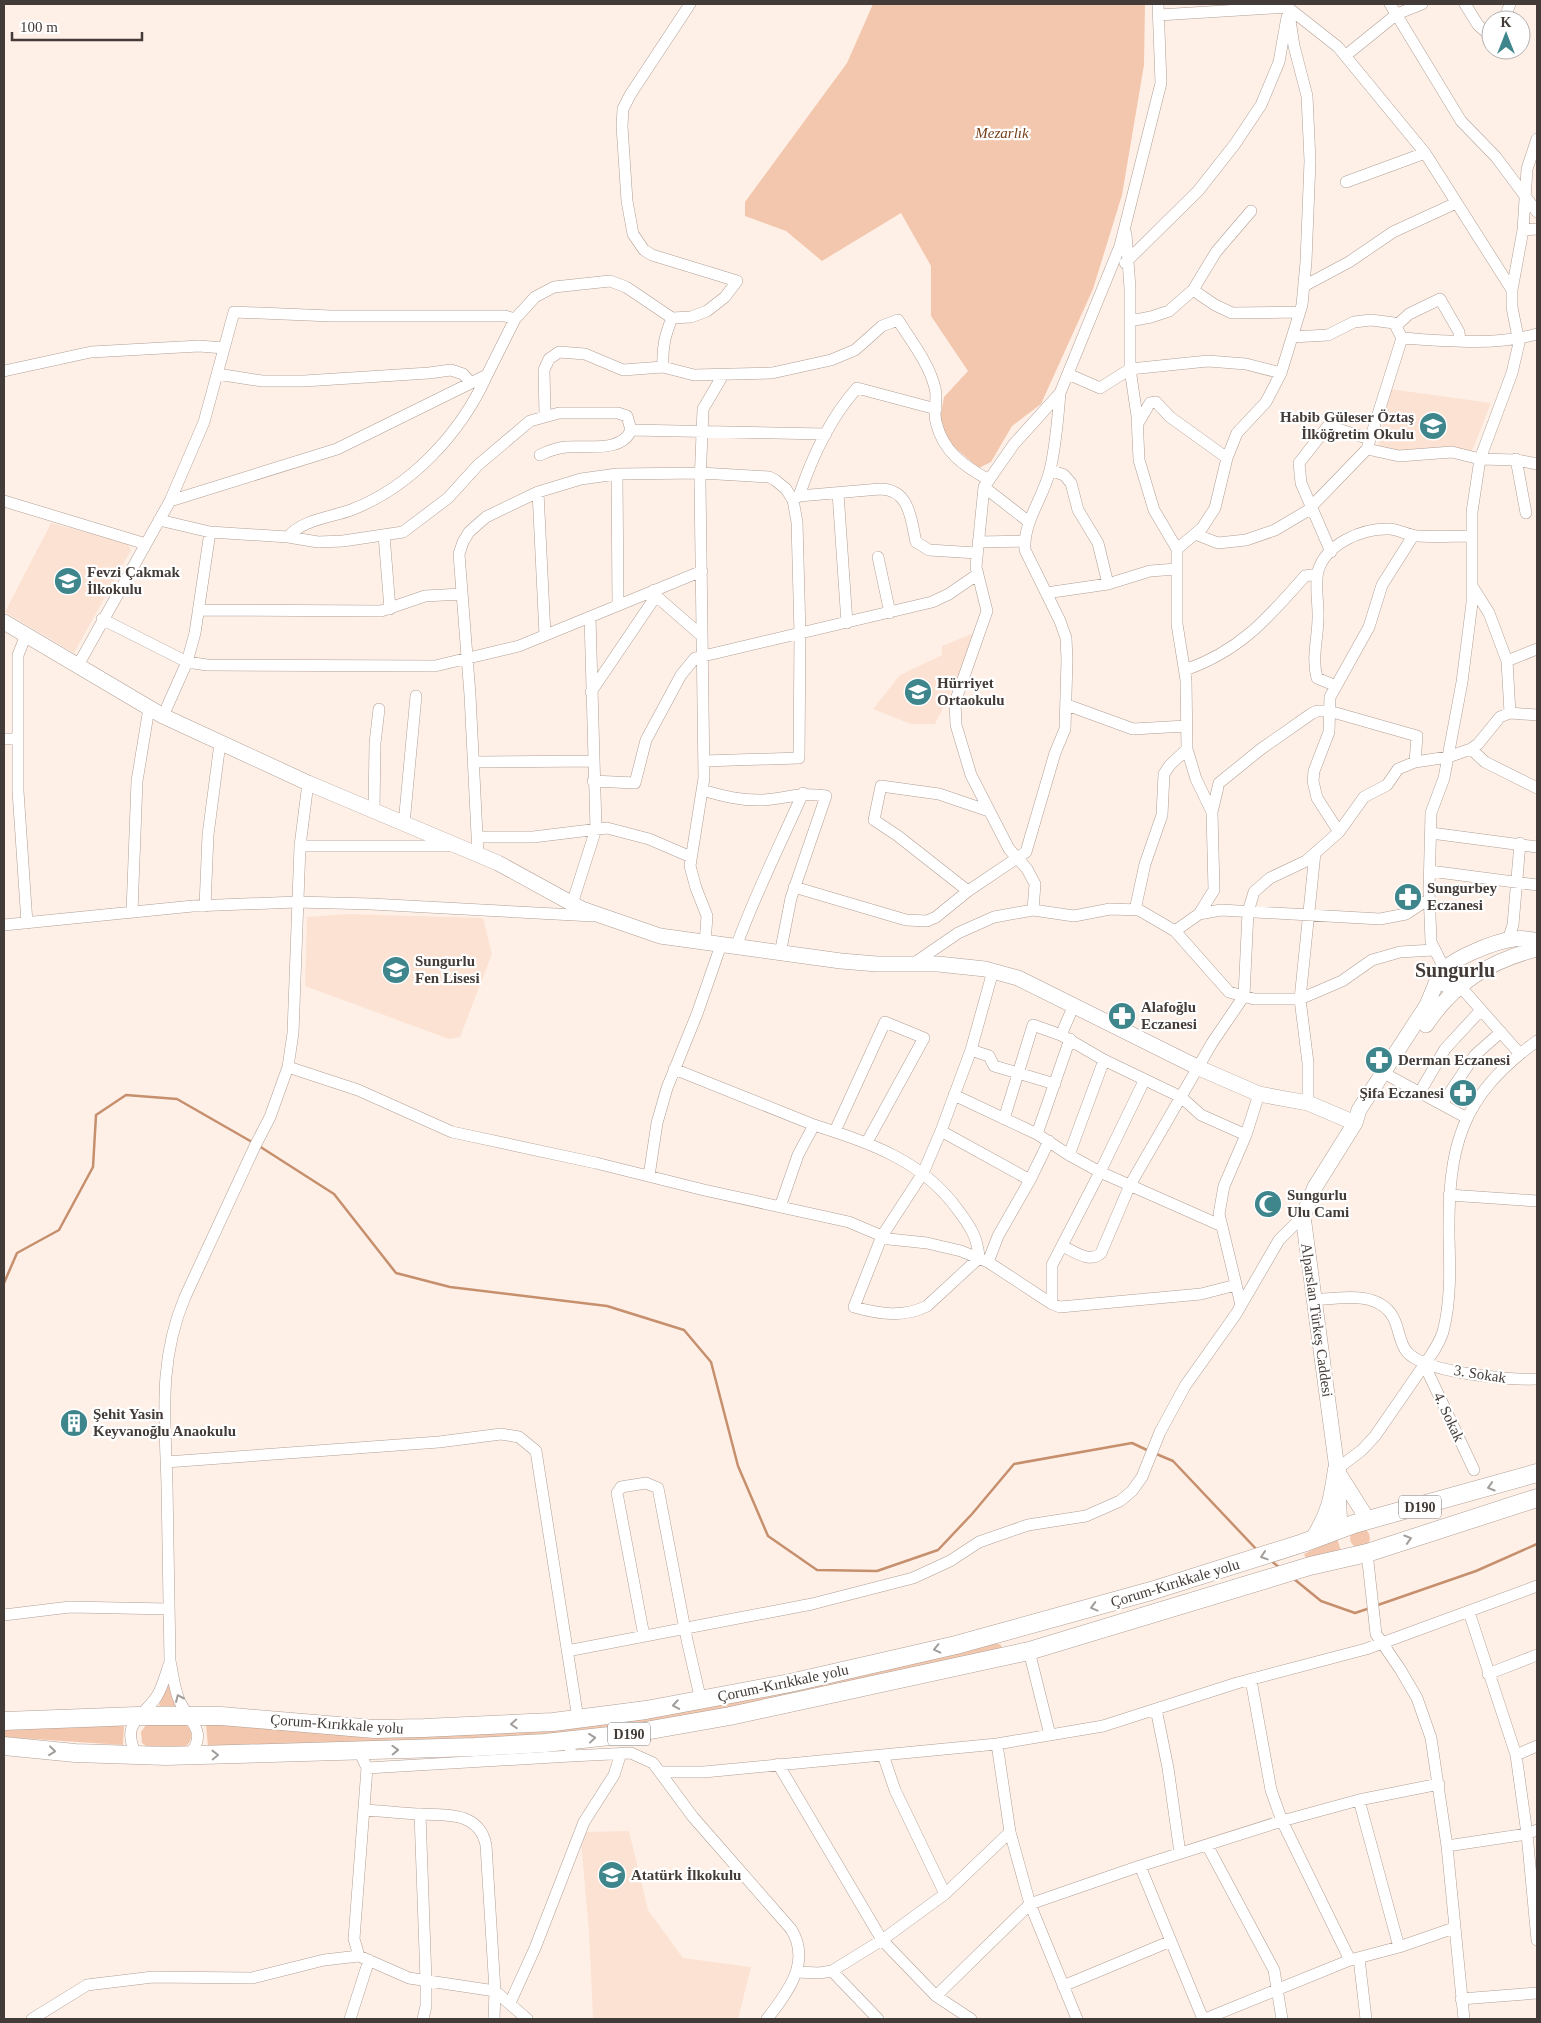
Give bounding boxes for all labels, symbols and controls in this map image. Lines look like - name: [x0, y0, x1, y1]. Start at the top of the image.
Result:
- scale bar: [12, 10, 142, 42]
- north arrow: [1481, 10, 1531, 60]
- text: K: [1501, 15, 1512, 30]
- text: 100 m: [20, 19, 58, 35]
- park label: Mezarlık: [974, 125, 1029, 141]
- place label: Habib Güleser Öztaş İlköğretim Okulu: [1280, 409, 1414, 442]
- school or university icon: Habib Güleser Öztaş İlköğretim Okulu: [1418, 411, 1448, 441]
- place label: Fevzi Çakmak İlkokulu: [87, 564, 181, 597]
- school or university icon: Fevzi Çakmak İlkokulu: [53, 566, 83, 596]
- place label: Hürriyet Ortaokulu: [937, 675, 1005, 708]
- school or university icon: Hürriyet Ortaokulu: [903, 677, 933, 707]
- place label: Sungurbey Eczanesi: [1427, 880, 1498, 913]
- pharmacy icon: Sungurbey Eczanesi: [1393, 882, 1423, 912]
- place label: Sungurlu Fen Lisesi: [415, 953, 480, 986]
- school or university icon: Sungurlu Fen Lisesi: [381, 955, 411, 985]
- district label: Sungurlu: [1415, 959, 1495, 982]
- place label: Alafoğlu Eczanesi: [1141, 999, 1197, 1032]
- pharmacy icon: Alafoğlu Eczanesi: [1107, 1001, 1137, 1031]
- pharmacy icon: Derman Eczanesi: [1364, 1045, 1394, 1075]
- place label: Derman Eczanesi: [1398, 1052, 1510, 1068]
- pharmacy icon: Şifa Eczanesi: [1448, 1078, 1478, 1108]
- place label: Şifa Eczanesi: [1359, 1085, 1444, 1101]
- place label: Sungurlu Ulu Cami: [1287, 1187, 1349, 1220]
- mosque icon: Sungurlu Ulu Cami: [1253, 1189, 1283, 1219]
- street label: Alparslan Türkeş Caddesi: [1298, 1242, 1336, 1398]
- street label: 3. Sokak: [1453, 1362, 1508, 1386]
- street label: 4. Sokak: [1431, 1390, 1468, 1445]
- place label: Şehit Yasin Keyvanoğlu Anaokulu: [93, 1406, 236, 1439]
- building icon: Şehit Yasin Keyvanoğlu Anaokulu: [59, 1408, 89, 1438]
- one-way arrow: [1487, 1482, 1495, 1492]
- road number: D190: [1399, 1495, 1441, 1518]
- one-way arrow: [1403, 1534, 1411, 1544]
- one-way arrow: [1260, 1550, 1269, 1560]
- street label: Çorum-Kırıkkale yolu: [1109, 1556, 1242, 1610]
- one-way arrow: [1090, 1601, 1099, 1611]
- one-way arrow: [933, 1643, 942, 1654]
- street label: Çorum-Kırıkkale yolu: [716, 1661, 851, 1705]
- one-way arrow: [175, 1694, 186, 1703]
- one-way arrow: [671, 1699, 680, 1710]
- street label: Çorum-Kırıkkale yolu: [270, 1711, 405, 1737]
- one-way arrow: [510, 1719, 518, 1730]
- road number: D190: [608, 1722, 650, 1746]
- one-way arrow: [588, 1733, 596, 1744]
- one-way arrow: [49, 1745, 57, 1756]
- one-way arrow: [391, 1745, 399, 1755]
- one-way arrow: [211, 1750, 219, 1760]
- school or university icon: Atatürk İlkokulu: [597, 1860, 627, 1890]
- place label: Atatürk İlkokulu: [631, 1867, 741, 1883]

